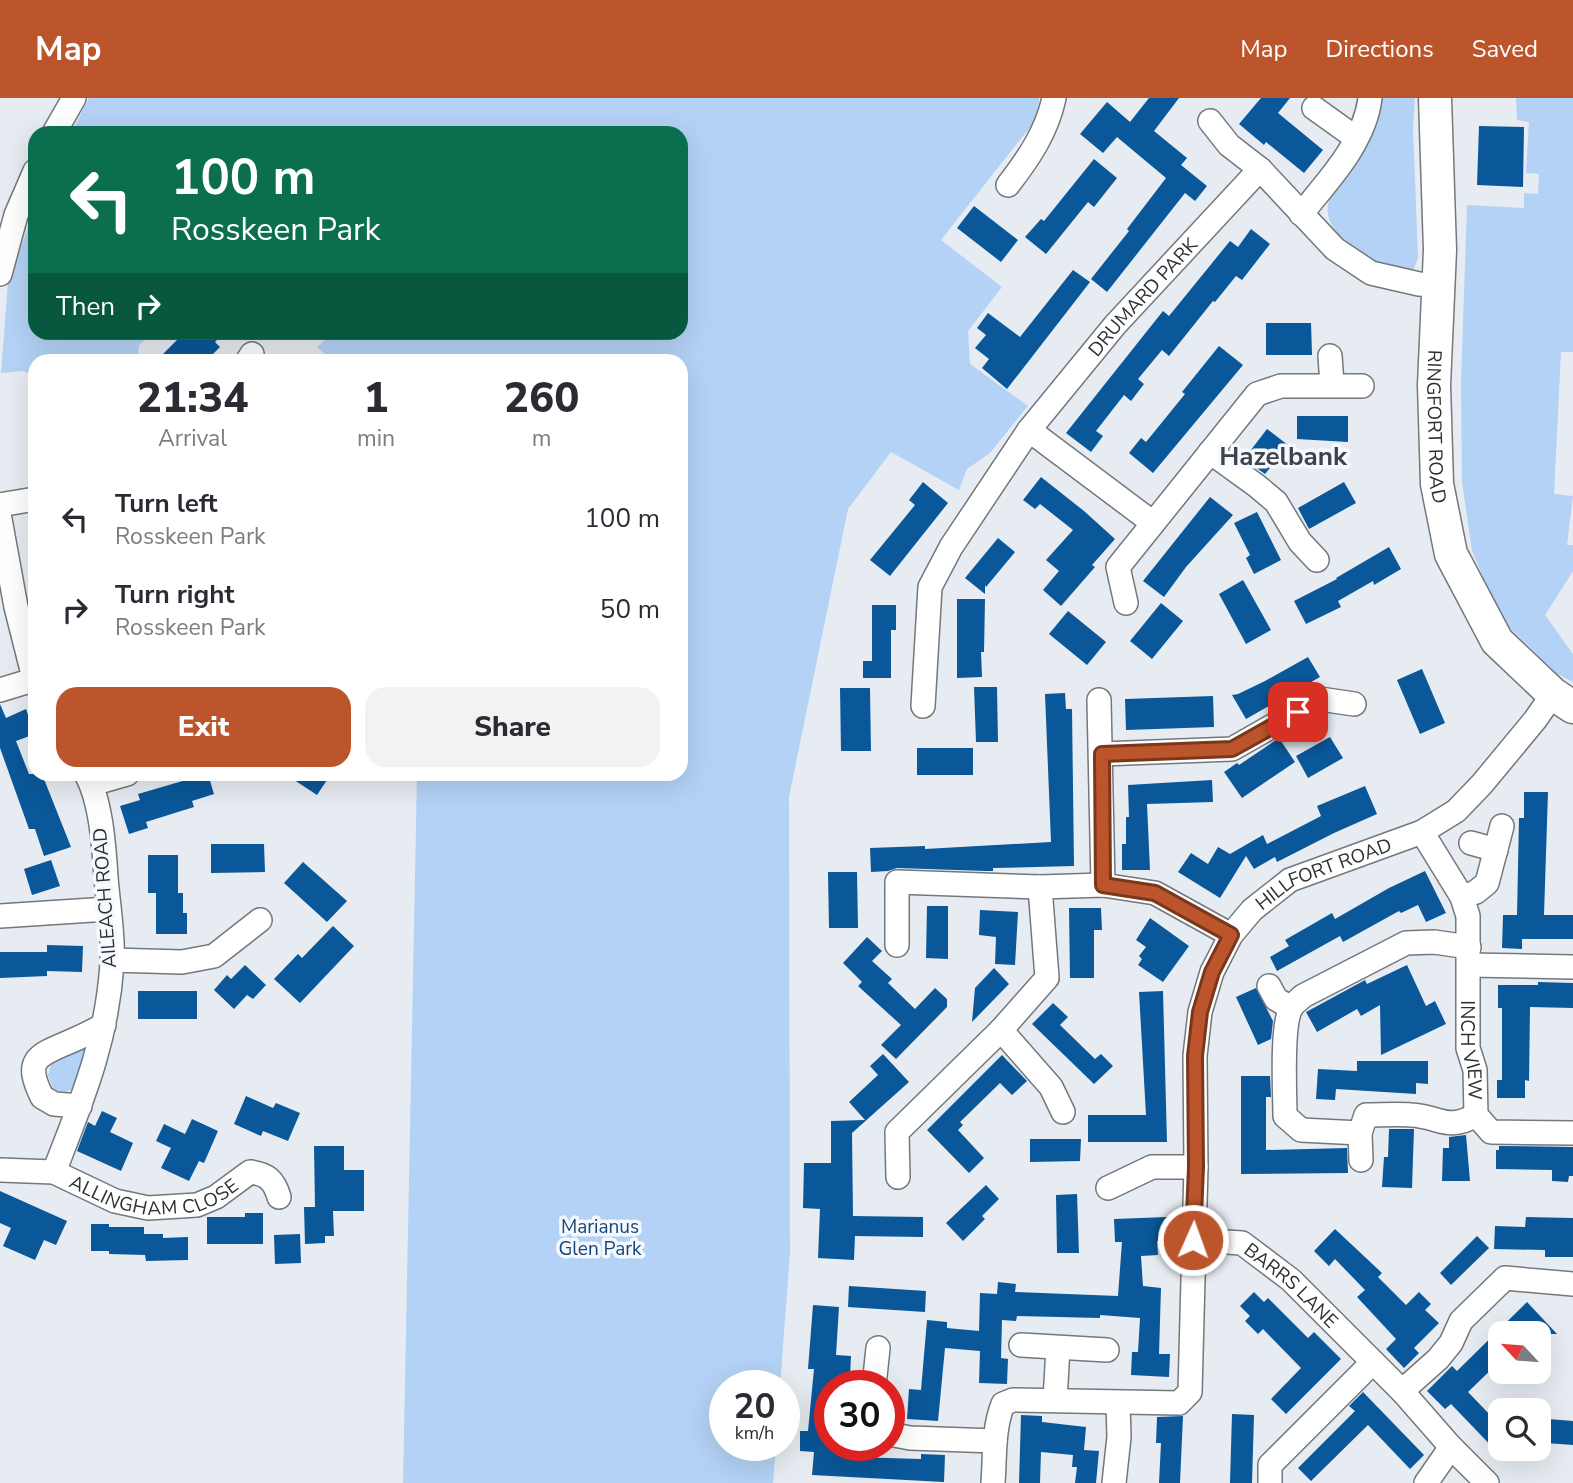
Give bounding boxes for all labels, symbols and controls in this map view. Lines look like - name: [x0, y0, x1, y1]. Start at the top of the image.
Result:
- text: Map: [35, 27, 102, 72]
- text: Map: [1240, 33, 1287, 65]
- text: Directions: [1325, 33, 1434, 65]
- text: Saved: [1472, 33, 1538, 65]
- text: 100 m: [171, 144, 315, 211]
- icon: left: [56, 154, 147, 245]
- text: Rosskeen Park: [171, 208, 381, 251]
- street label: DRUMARD PARK: [1083, 232, 1204, 362]
- icon: right: [129, 287, 167, 325]
- text: Then: [56, 289, 115, 324]
- street label: RINGFORT ROAD: [1420, 349, 1453, 506]
- text: 21:34: [137, 370, 248, 427]
- text: 1: [363, 370, 389, 427]
- text: 260: [504, 370, 579, 427]
- text: Arrival: [158, 423, 227, 454]
- text: min: [357, 423, 395, 454]
- text: m: [532, 423, 551, 454]
- district label: Hazelbank: [1219, 439, 1348, 474]
- text: Turn left: [115, 486, 218, 521]
- icon: left: [56, 500, 94, 538]
- text: 100 m: [584, 501, 660, 536]
- text: Rosskeen Park: [115, 521, 266, 552]
- text: Turn right: [115, 577, 234, 612]
- icon: right: [56, 591, 94, 629]
- text: 50 m: [600, 592, 660, 627]
- text: Rosskeen Park: [115, 612, 266, 643]
- pin: [1268, 682, 1328, 742]
- button: Exit: [56, 687, 351, 767]
- button: Share: [365, 687, 660, 767]
- icon: arrive: [1279, 693, 1317, 731]
- street label: AILEACH ROAD: [87, 827, 123, 969]
- street label: HILLFORT ROAD: [1250, 832, 1395, 917]
- street label: INCH VIEW: [1454, 1000, 1488, 1101]
- street label: ALLINGHAM CLOSE: [64, 1166, 240, 1188]
- text: ALLINGHAM CLOSE: [65, 1169, 244, 1222]
- position arrow: [1156, 1203, 1230, 1277]
- park label: Marianus Glen Park: [558, 1214, 642, 1262]
- street label: BARRS LANE: [1238, 1237, 1344, 1334]
- north arrow: [1488, 1321, 1550, 1384]
- map controls: [1488, 1321, 1551, 1461]
- speed limit sign: 30: [814, 1370, 905, 1461]
- text: 20: [733, 1383, 776, 1430]
- button: search: [1488, 1398, 1551, 1461]
- text: km/h: [735, 1421, 774, 1445]

